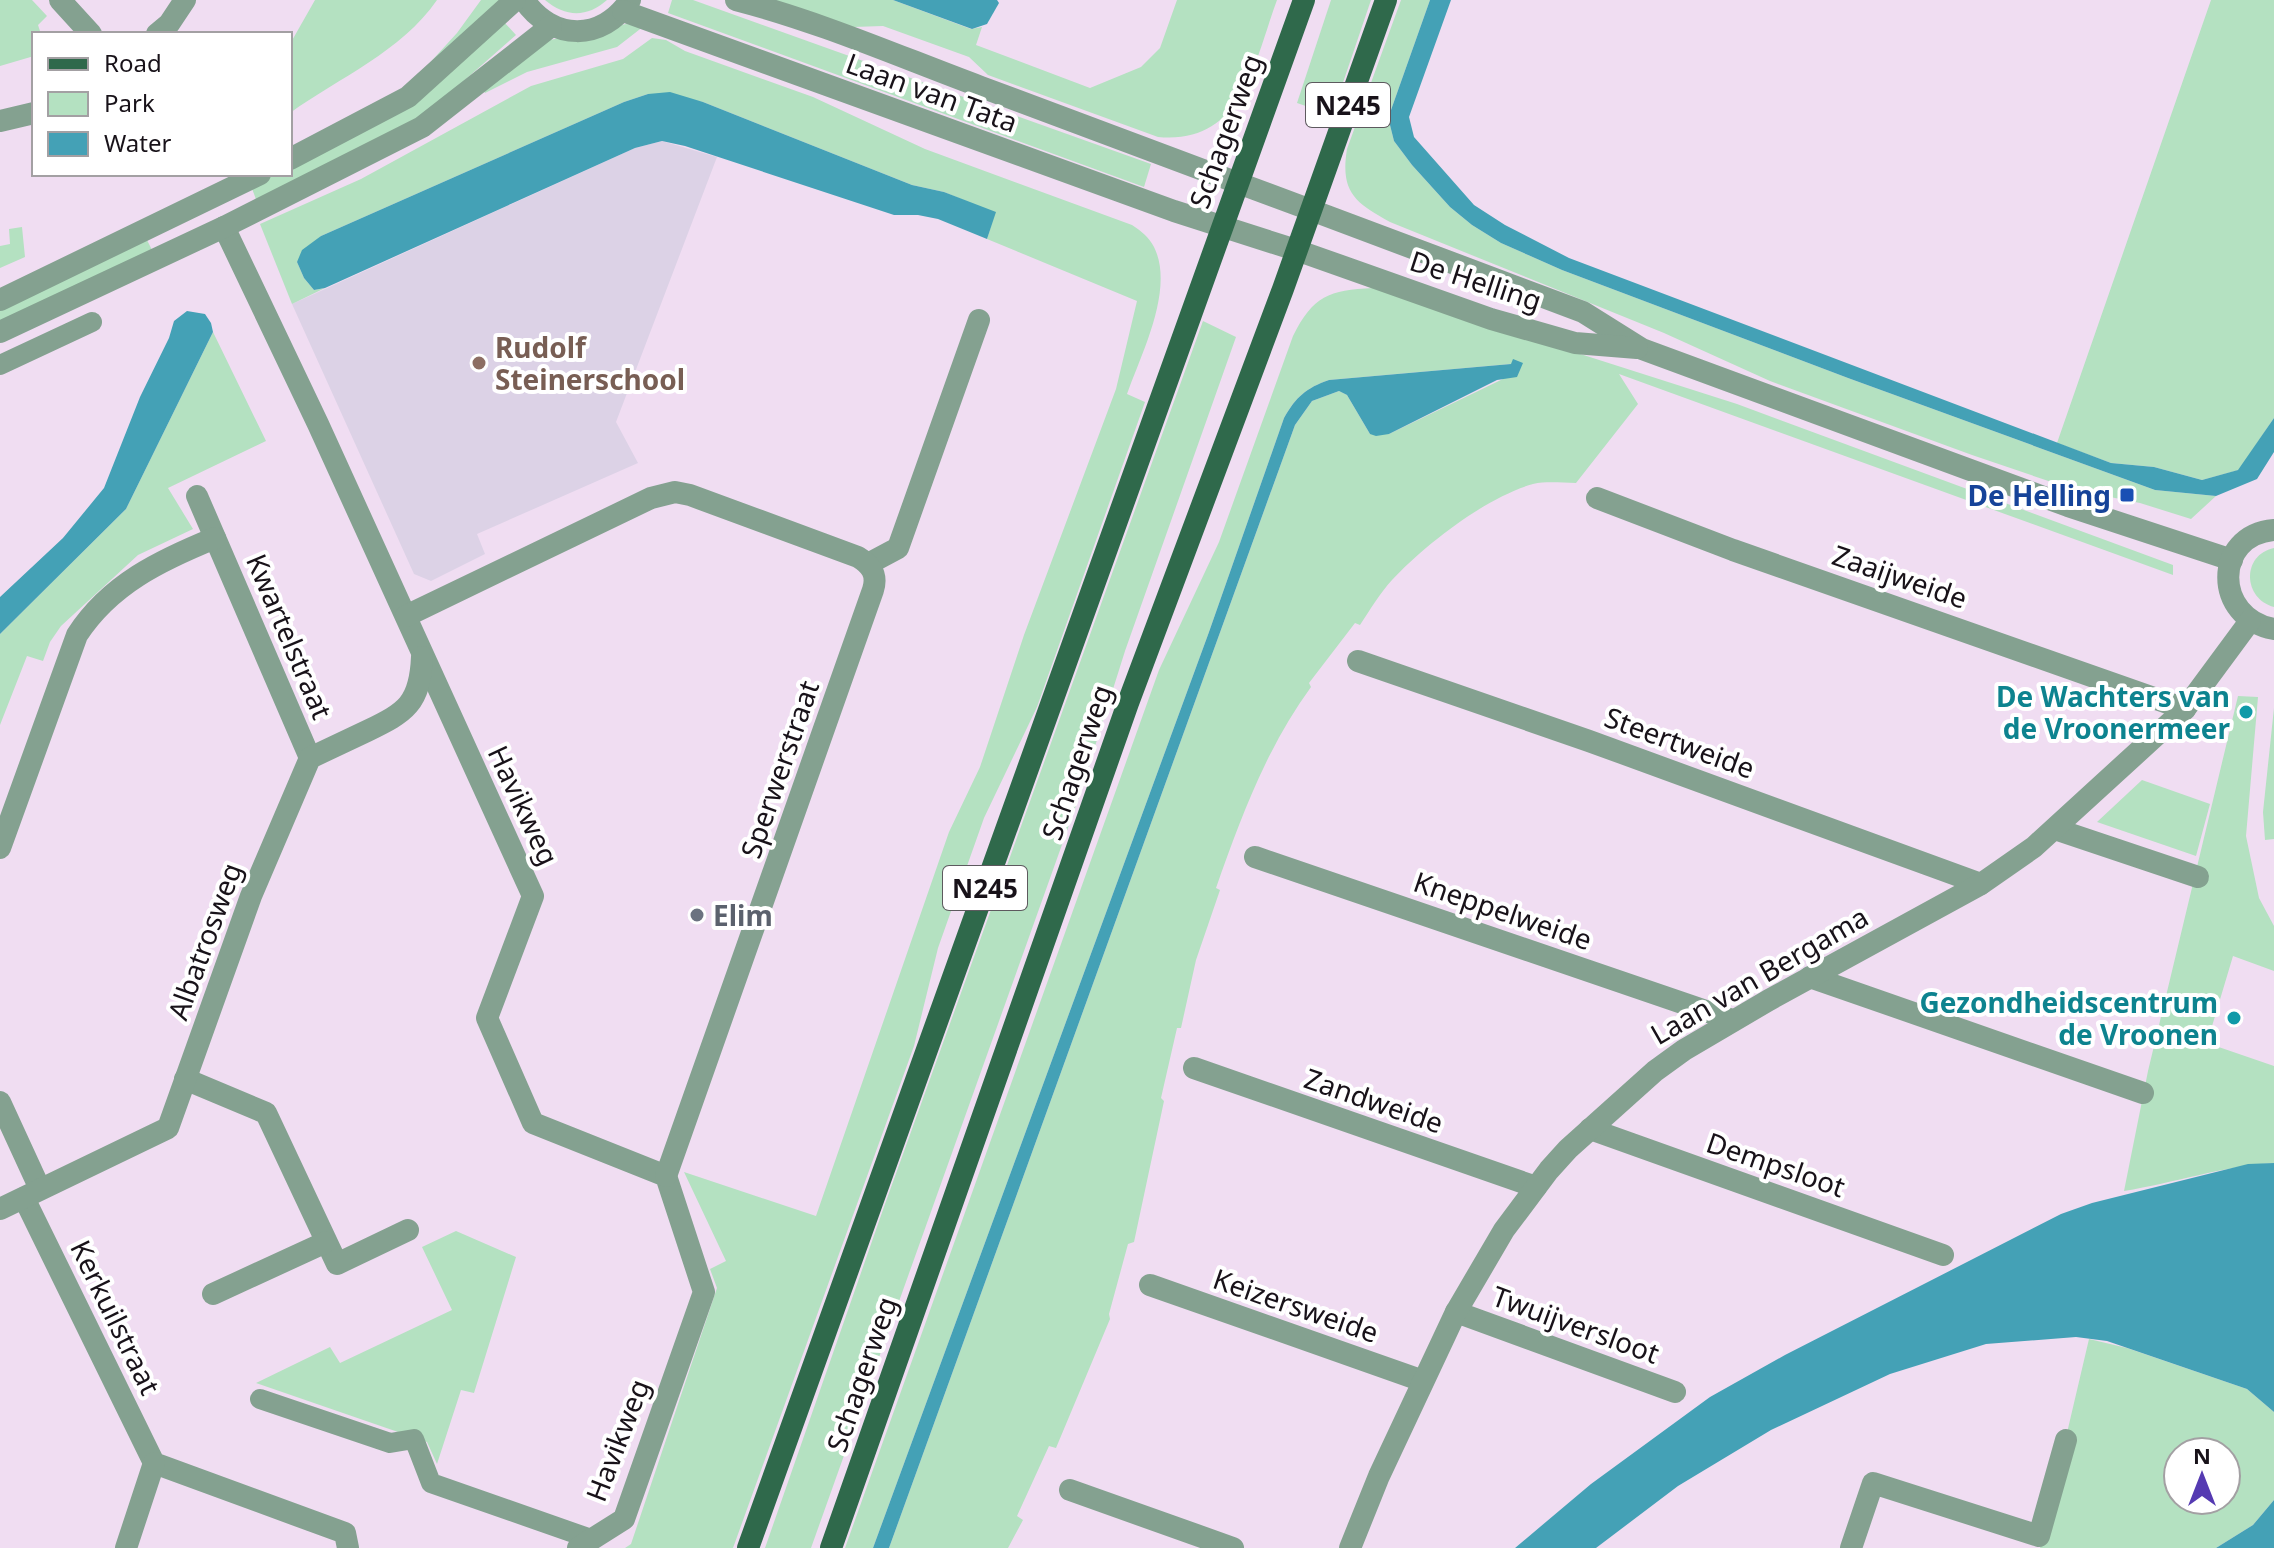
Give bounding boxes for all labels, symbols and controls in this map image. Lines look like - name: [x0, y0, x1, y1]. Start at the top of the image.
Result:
- legend: [32, 32, 292, 176]
- street label: Laan van Tata: [841, 43, 1023, 141]
- text: Road: [104, 46, 162, 79]
- street label: Schagerweg: [1180, 49, 1270, 213]
- road number: N245: [1306, 83, 1390, 127]
- text: Park: [104, 86, 155, 119]
- text: Water: [104, 126, 172, 159]
- street label: De Helling: [1405, 241, 1547, 319]
- place label: Rudolf Steinerschool: [495, 328, 685, 398]
- marker: Rudolf Steinerschool: [470, 354, 488, 372]
- place label: De Helling: [1967, 476, 2111, 514]
- marker: De Helling: [2118, 486, 2136, 504]
- street label: Zaaijweide: [1828, 535, 1972, 617]
- street label: Kwartelstraat: [238, 548, 342, 724]
- street label: Sperwerstraat: [731, 675, 827, 863]
- place label: De Wachters van de Vroonermeer: [1996, 677, 2230, 747]
- street label: Schagerweg: [1032, 680, 1120, 844]
- street label: Steertweide: [1600, 697, 1760, 787]
- marker: De Wachters van de Vroonermeer: [2237, 703, 2255, 721]
- street label: Havikweg: [480, 739, 568, 871]
- street label: Albatrosweg: [158, 857, 250, 1025]
- street label: Kneppelweide: [1409, 862, 1597, 958]
- road number: N245: [943, 866, 1027, 910]
- place label: Elim: [713, 896, 773, 934]
- street label: Laan van Bergama: [1643, 897, 1875, 1053]
- marker: Elim: [688, 906, 706, 924]
- place label: Gezondheidscentrum de Vroonen: [1920, 983, 2218, 1053]
- marker: Gezondheidscentrum de Vroonen: [2225, 1009, 2243, 1027]
- street label: Zandweide: [1300, 1059, 1448, 1141]
- street label: Dempsloot: [1702, 1123, 1850, 1205]
- street label: Kerkuilstraat: [62, 1233, 170, 1401]
- street label: Keizersweide: [1208, 1259, 1384, 1351]
- street label: Twuijversloot: [1487, 1276, 1665, 1372]
- street label: Schagerweg: [817, 1292, 905, 1456]
- street label: Havikweg: [576, 1373, 658, 1507]
- north arrow: [2162, 1436, 2242, 1516]
- text: N: [2193, 1440, 2211, 1470]

